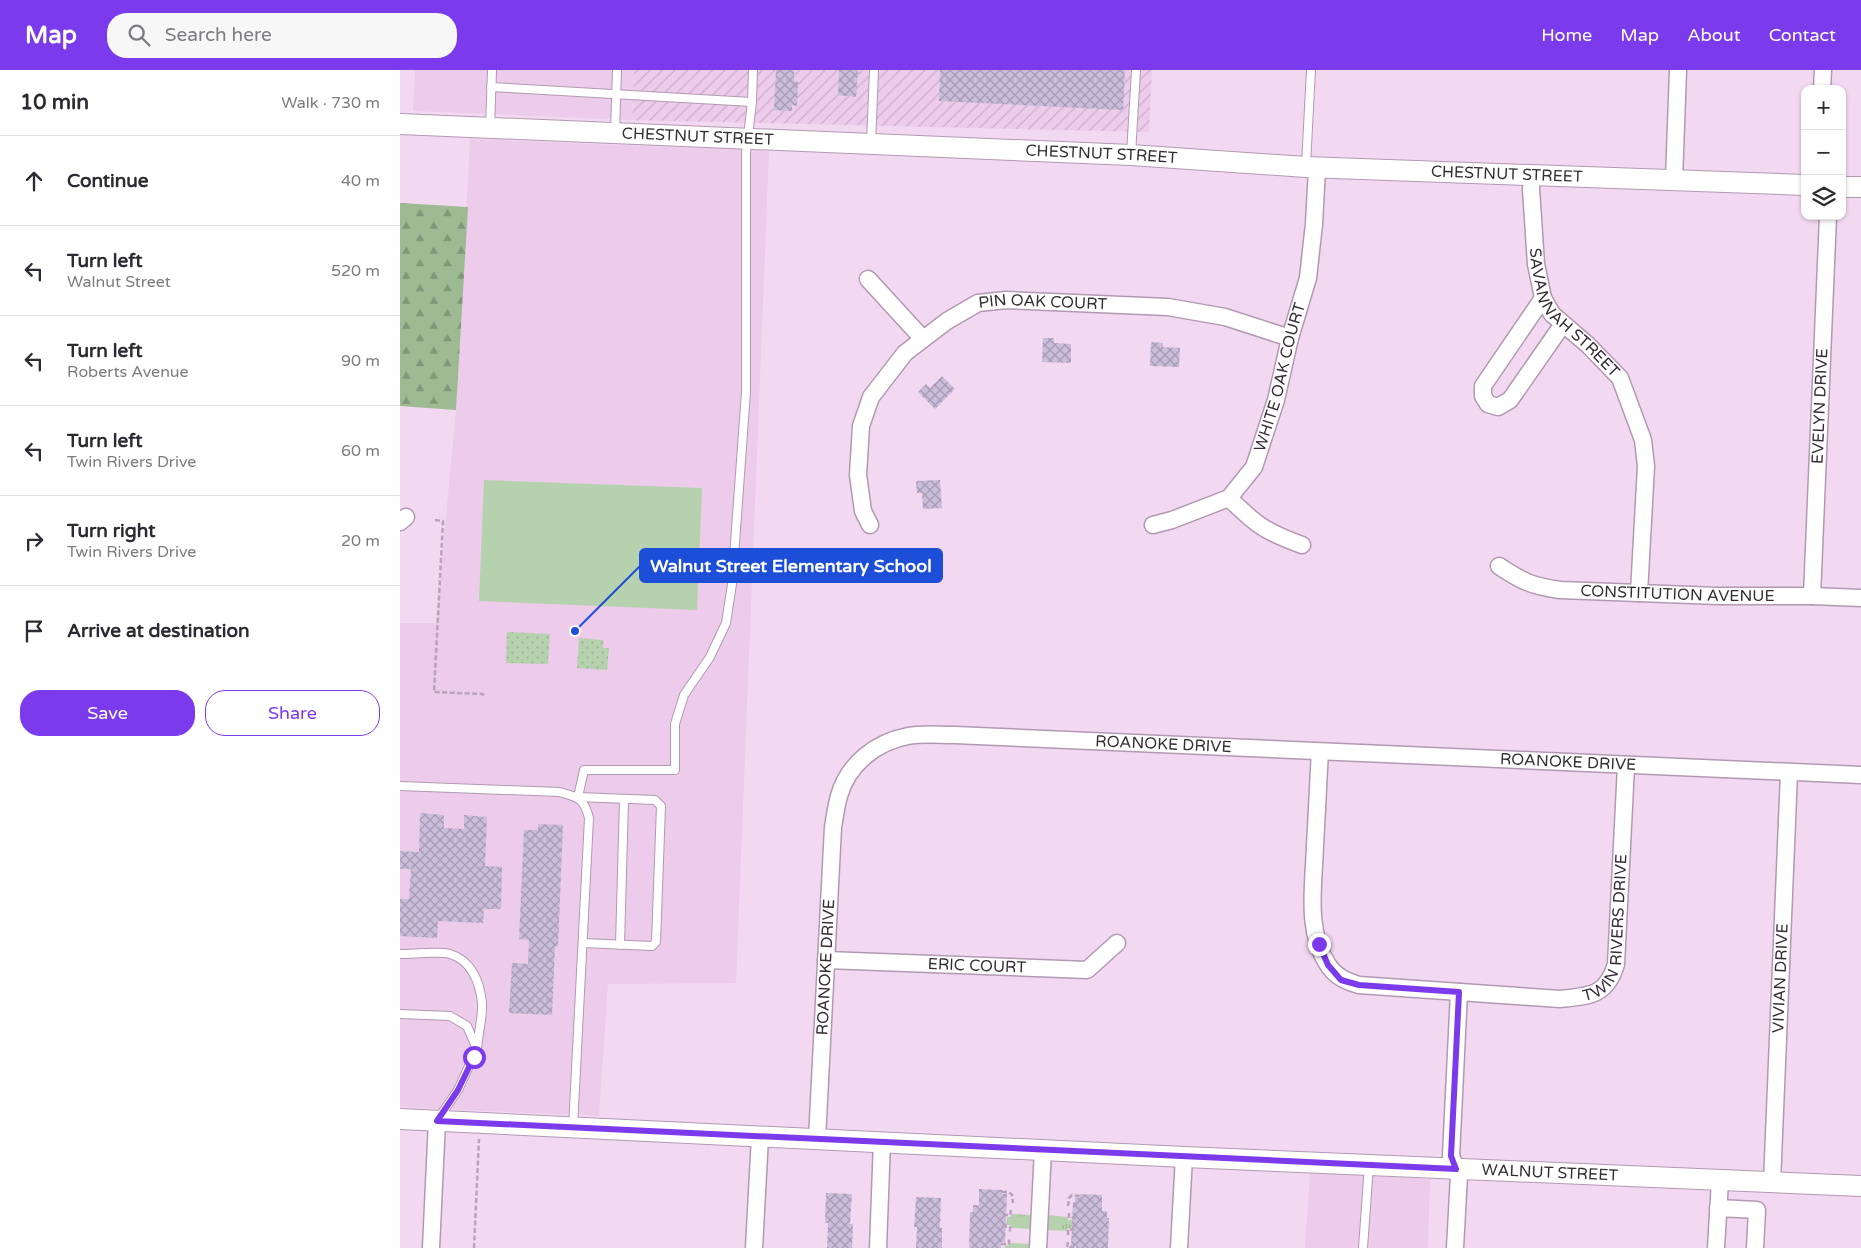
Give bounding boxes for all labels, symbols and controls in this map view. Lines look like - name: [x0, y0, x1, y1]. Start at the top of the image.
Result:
- search box: [107, 13, 457, 58]
- text: Map: [25, 21, 77, 50]
- icon: search: [125, 21, 153, 49]
- text: Search here: [165, 24, 272, 46]
- text: Home: [1541, 24, 1592, 46]
- text: Map: [1620, 24, 1659, 46]
- text: About: [1687, 24, 1741, 46]
- text: Contact: [1769, 24, 1836, 46]
- map controls: [1801, 85, 1846, 220]
- button: +: [1801, 85, 1846, 130]
- text: 10 min: [20, 90, 89, 115]
- text: Walk · 730 m: [281, 93, 380, 113]
- street label: CHESTNUT STREET: [621, 123, 774, 150]
- button: −: [1801, 130, 1846, 175]
- street label: CHESTNUT STREET: [1025, 141, 1178, 168]
- street label: CHESTNUT STREET: [1430, 162, 1583, 187]
- icon: ahead: [20, 167, 48, 195]
- text: Continue: [67, 170, 149, 192]
- text: 40 m: [341, 171, 380, 191]
- button: layers: [1801, 175, 1846, 220]
- street label: SAVANNAH STREET: [1525, 247, 1624, 382]
- text: Turn left: [67, 250, 143, 272]
- icon: left: [20, 257, 48, 285]
- text: 520 m: [331, 261, 380, 281]
- text: Walnut Street: [67, 272, 171, 292]
- street label: PIN OAK COURT: [977, 290, 1108, 314]
- street label: WHITE OAK COURT: [1250, 300, 1310, 454]
- text: Turn left: [67, 340, 143, 362]
- icon: left: [20, 347, 48, 375]
- street label: EVELYN DRIVE: [1808, 348, 1832, 464]
- text: 90 m: [341, 351, 380, 371]
- text: Roberts Avenue: [67, 362, 189, 382]
- text: Turn left: [67, 430, 143, 452]
- icon: left: [20, 437, 48, 465]
- text: 60 m: [341, 441, 380, 461]
- text: Twin Rivers Drive: [67, 452, 196, 472]
- text: Turn right: [67, 520, 155, 542]
- icon: right: [20, 527, 48, 555]
- text: 20 m: [341, 531, 380, 551]
- text: Twin Rivers Drive: [67, 542, 196, 562]
- callout: Walnut Street Elementary School: [640, 549, 942, 582]
- text: Walnut Street Elementary School: [650, 555, 932, 577]
- street label: CONSTITUTION AVENUE: [1580, 581, 1775, 606]
- icon: arrive: [20, 617, 48, 645]
- text: Arrive at destination: [67, 620, 250, 642]
- button: Save: [20, 690, 195, 736]
- button: Share: [205, 690, 380, 736]
- street label: ROANOKE DRIVE: [1095, 731, 1232, 757]
- street label: ROANOKE DRIVE: [1499, 749, 1637, 775]
- street label: TWIN RIVERS DRIVE: [1580, 853, 1632, 1006]
- street label: ROANOKE DRIVE: [812, 899, 839, 1036]
- street label: VIVIAN DRIVE: [1768, 923, 1793, 1033]
- route end: [1308, 933, 1331, 956]
- street label: ERIC COURT: [927, 954, 1027, 978]
- route start: [463, 1046, 486, 1069]
- street label: WALNUT STREET: [1481, 1160, 1619, 1186]

